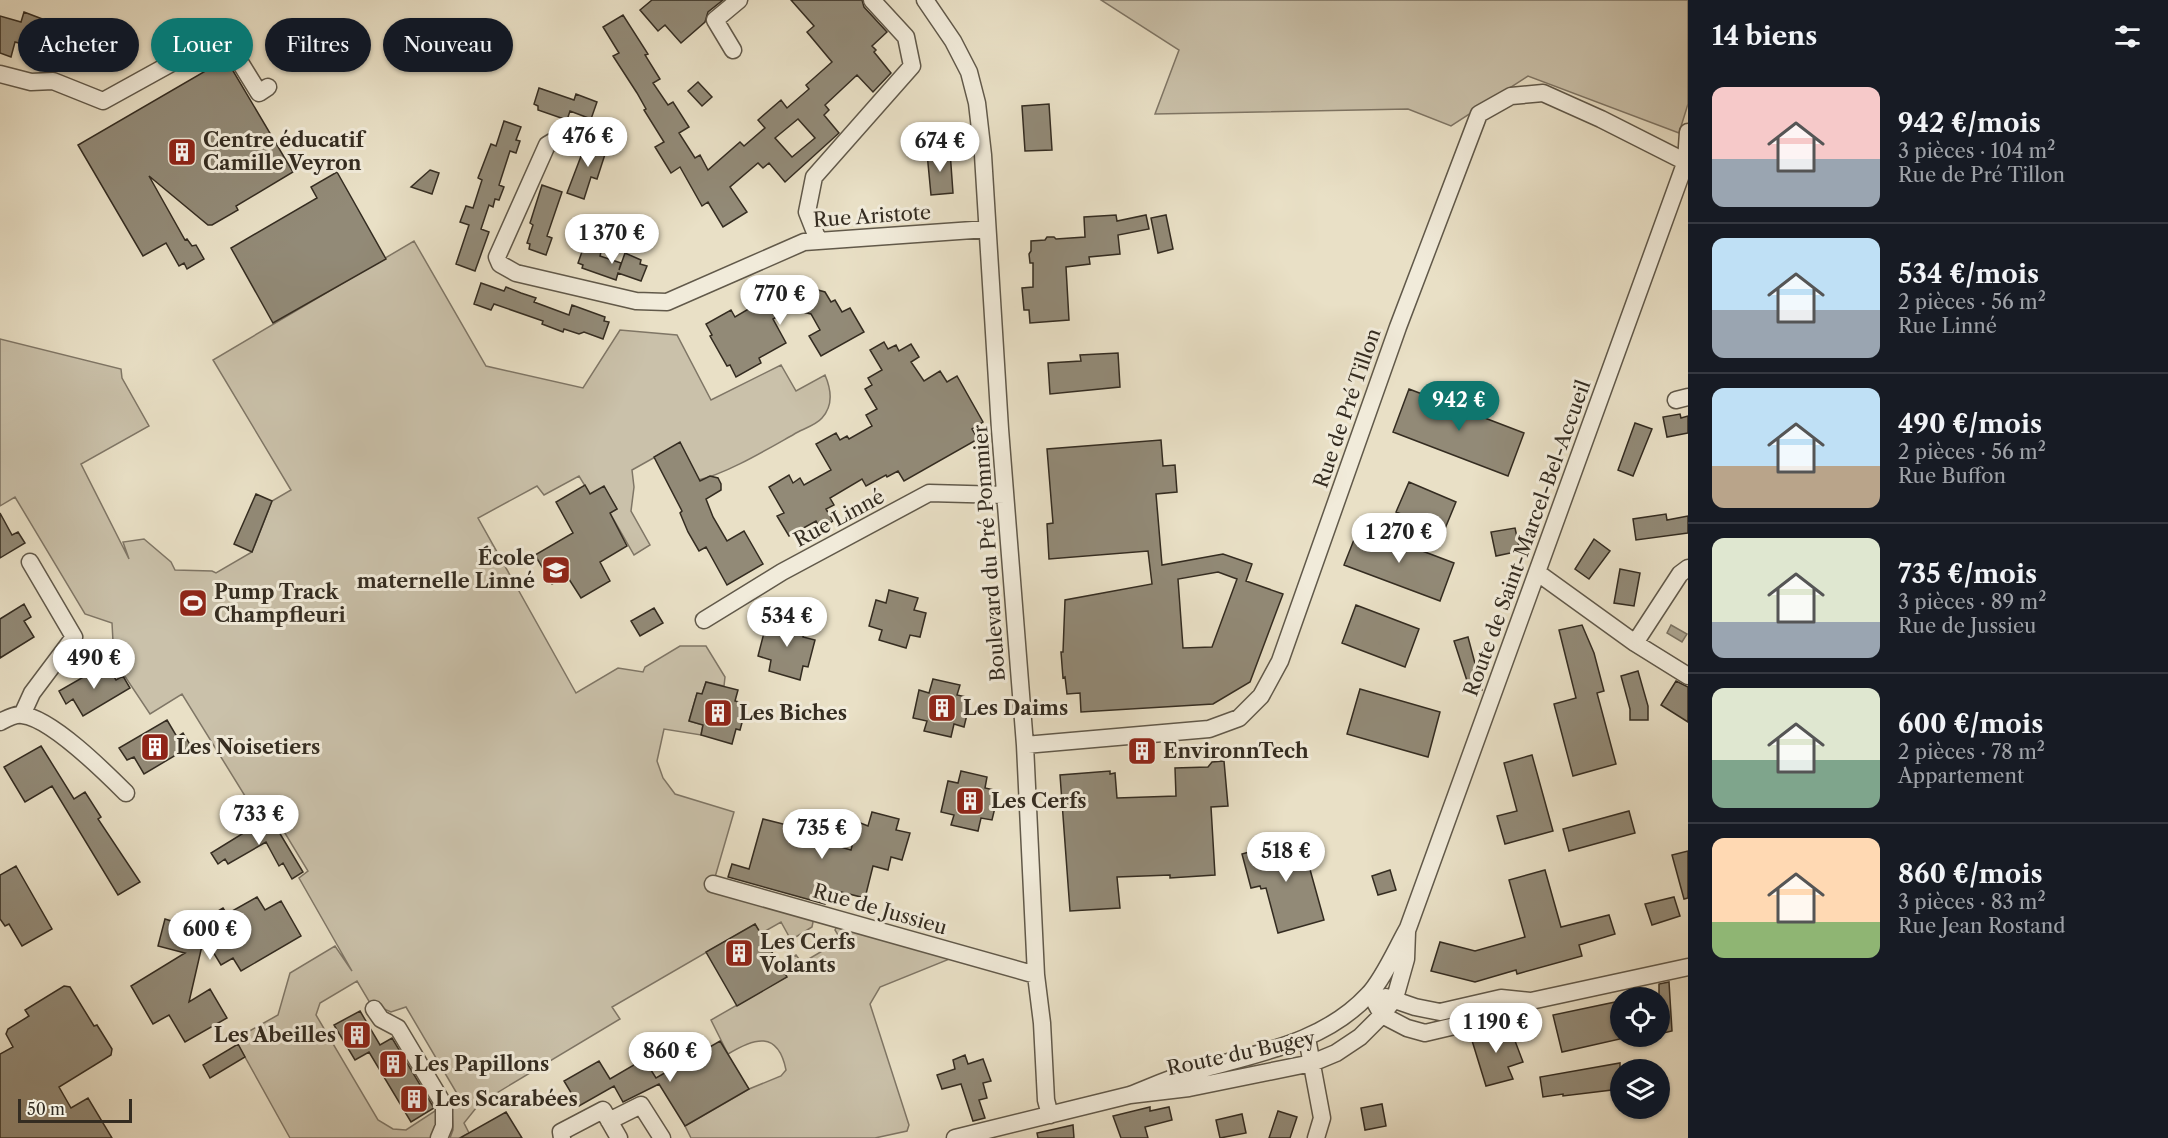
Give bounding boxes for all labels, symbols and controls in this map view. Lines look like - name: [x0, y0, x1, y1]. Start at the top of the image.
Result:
- chip: Acheter: [18, 18, 139, 72]
- chip: Louer: [151, 18, 253, 72]
- chip: Filtres: [265, 18, 371, 72]
- chip: Nouveau: [383, 18, 513, 72]
- text: 14 biens: [1712, 20, 1817, 52]
- icon: filters: [2111, 20, 2144, 53]
- text: 942 €/mois: [1898, 107, 2041, 139]
- icon: home: [1760, 111, 1832, 183]
- pin: 476 €: [546, 117, 630, 168]
- pin: 674 €: [898, 122, 982, 173]
- text: 476 €: [562, 124, 614, 148]
- place label: Centre éducatif Camille Veyron: [203, 128, 367, 175]
- text: 674 €: [914, 129, 966, 153]
- building icon: Centre éducatif Camille Veyron: [166, 136, 198, 168]
- text: 3 pièces · 104 m²: [1898, 139, 2055, 163]
- text: Rue de Pré Tillon: [1898, 163, 2065, 187]
- street label: Rue Aristote: [812, 200, 932, 232]
- pin: 1 370 €: [557, 214, 667, 265]
- text: 1 370 €: [579, 221, 645, 245]
- text: 534 €/mois: [1898, 258, 2039, 290]
- icon: home: [1760, 262, 1832, 334]
- pin: 770 €: [738, 275, 822, 326]
- text: 770 €: [754, 282, 806, 306]
- text: 2 pièces · 56 m²: [1898, 290, 2046, 314]
- text: Rue Linné: [1898, 314, 1997, 338]
- street label: Rue de Pré Tillon: [1308, 325, 1386, 491]
- street label: Route de Saint-Marcel-Bel-Accueil: [1458, 377, 1596, 699]
- pin: 942 €: [1417, 381, 1501, 432]
- text: 942 €: [1432, 388, 1486, 412]
- text: 490 €/mois: [1898, 408, 2042, 440]
- icon: home: [1760, 412, 1832, 484]
- street label: Boulevard du Pré Pommier: [968, 423, 1010, 682]
- text: 2 pièces · 56 m²: [1898, 440, 2046, 464]
- text: Rue Buffon: [1898, 464, 2006, 488]
- street label: Rue Linné: [790, 484, 888, 552]
- pin: 1 270 €: [1344, 513, 1454, 564]
- text: 1 270 €: [1366, 520, 1432, 544]
- place label: École maternelle Linné: [357, 545, 535, 593]
- school or university icon: École maternelle Linné: [540, 554, 572, 586]
- text: 735 €/mois: [1898, 558, 2037, 590]
- icon: home: [1760, 562, 1832, 634]
- place label: Pump Track Champfleuri: [214, 580, 346, 627]
- sports icon: Pump Track Champfleuri: [177, 587, 209, 619]
- text: 3 pièces · 89 m²: [1898, 590, 2046, 614]
- pin: 534 €: [745, 597, 829, 648]
- text: 534 €: [761, 604, 813, 628]
- text: Rue de Jussieu: [1898, 614, 2036, 638]
- pin: 490 €: [52, 639, 136, 690]
- text: 490 €: [67, 646, 121, 670]
- building icon: Les Daims: [926, 692, 958, 724]
- place label: Les Daims: [963, 696, 1068, 720]
- building icon: Les Biches: [702, 697, 734, 729]
- place label: Les Biches: [739, 701, 847, 725]
- text: 600 €/mois: [1898, 708, 2043, 740]
- icon: home: [1760, 712, 1832, 784]
- building icon: Les Noisetiers: [139, 731, 171, 763]
- place label: Les Noisetiers: [176, 735, 320, 759]
- building icon: EnvironnTech: [1126, 735, 1158, 767]
- place label: EnvironnTech: [1163, 739, 1309, 763]
- text: 2 pièces · 78 m²: [1898, 740, 2045, 764]
- text: Appartement: [1898, 764, 2024, 788]
- building icon: Les Cerfs: [954, 785, 986, 817]
- place label: Les Cerfs: [991, 789, 1087, 813]
- pin: 733 €: [217, 795, 301, 846]
- text: 733 €: [234, 802, 284, 826]
- pin: 735 €: [780, 809, 864, 860]
- text: 735 €: [797, 816, 847, 840]
- pin: 518 €: [1244, 832, 1328, 883]
- text: 518 €: [1261, 839, 1311, 863]
- text: 860 €/mois: [1898, 858, 2043, 890]
- icon: home: [1760, 862, 1832, 934]
- street label: Rue de Jussieu: [810, 878, 950, 940]
- text: 3 pièces · 83 m²: [1898, 890, 2046, 914]
- pin: 600 €: [168, 910, 252, 961]
- text: Rue Jean Rostand: [1898, 914, 2066, 938]
- text: 600 €: [182, 917, 238, 941]
- place label: Les Cerfs Volants: [759, 930, 856, 977]
- building icon: Les Cerfs Volants: [723, 937, 755, 969]
- map controls: [1610, 987, 1670, 1119]
- button: locate: [1610, 987, 1670, 1047]
- pin: 1 190 €: [1441, 1003, 1551, 1054]
- text: 1 190 €: [1463, 1010, 1529, 1034]
- building icon: Les Abeilles: [341, 1019, 373, 1051]
- place label: Les Abeilles: [214, 1023, 336, 1047]
- street label: Route du Bugey: [1165, 1025, 1318, 1080]
- pin: 860 €: [628, 1032, 712, 1083]
- text: 860 €: [643, 1039, 697, 1063]
- building icon: Les Papillons: [377, 1048, 409, 1080]
- place label: Les Papillons: [414, 1052, 549, 1076]
- button: layers: [1610, 1059, 1670, 1119]
- building icon: Les Scarabées: [398, 1083, 430, 1115]
- place label: Les Scarabées: [435, 1087, 578, 1111]
- scale bar: [18, 1096, 132, 1124]
- text: 50 m: [27, 1099, 65, 1119]

